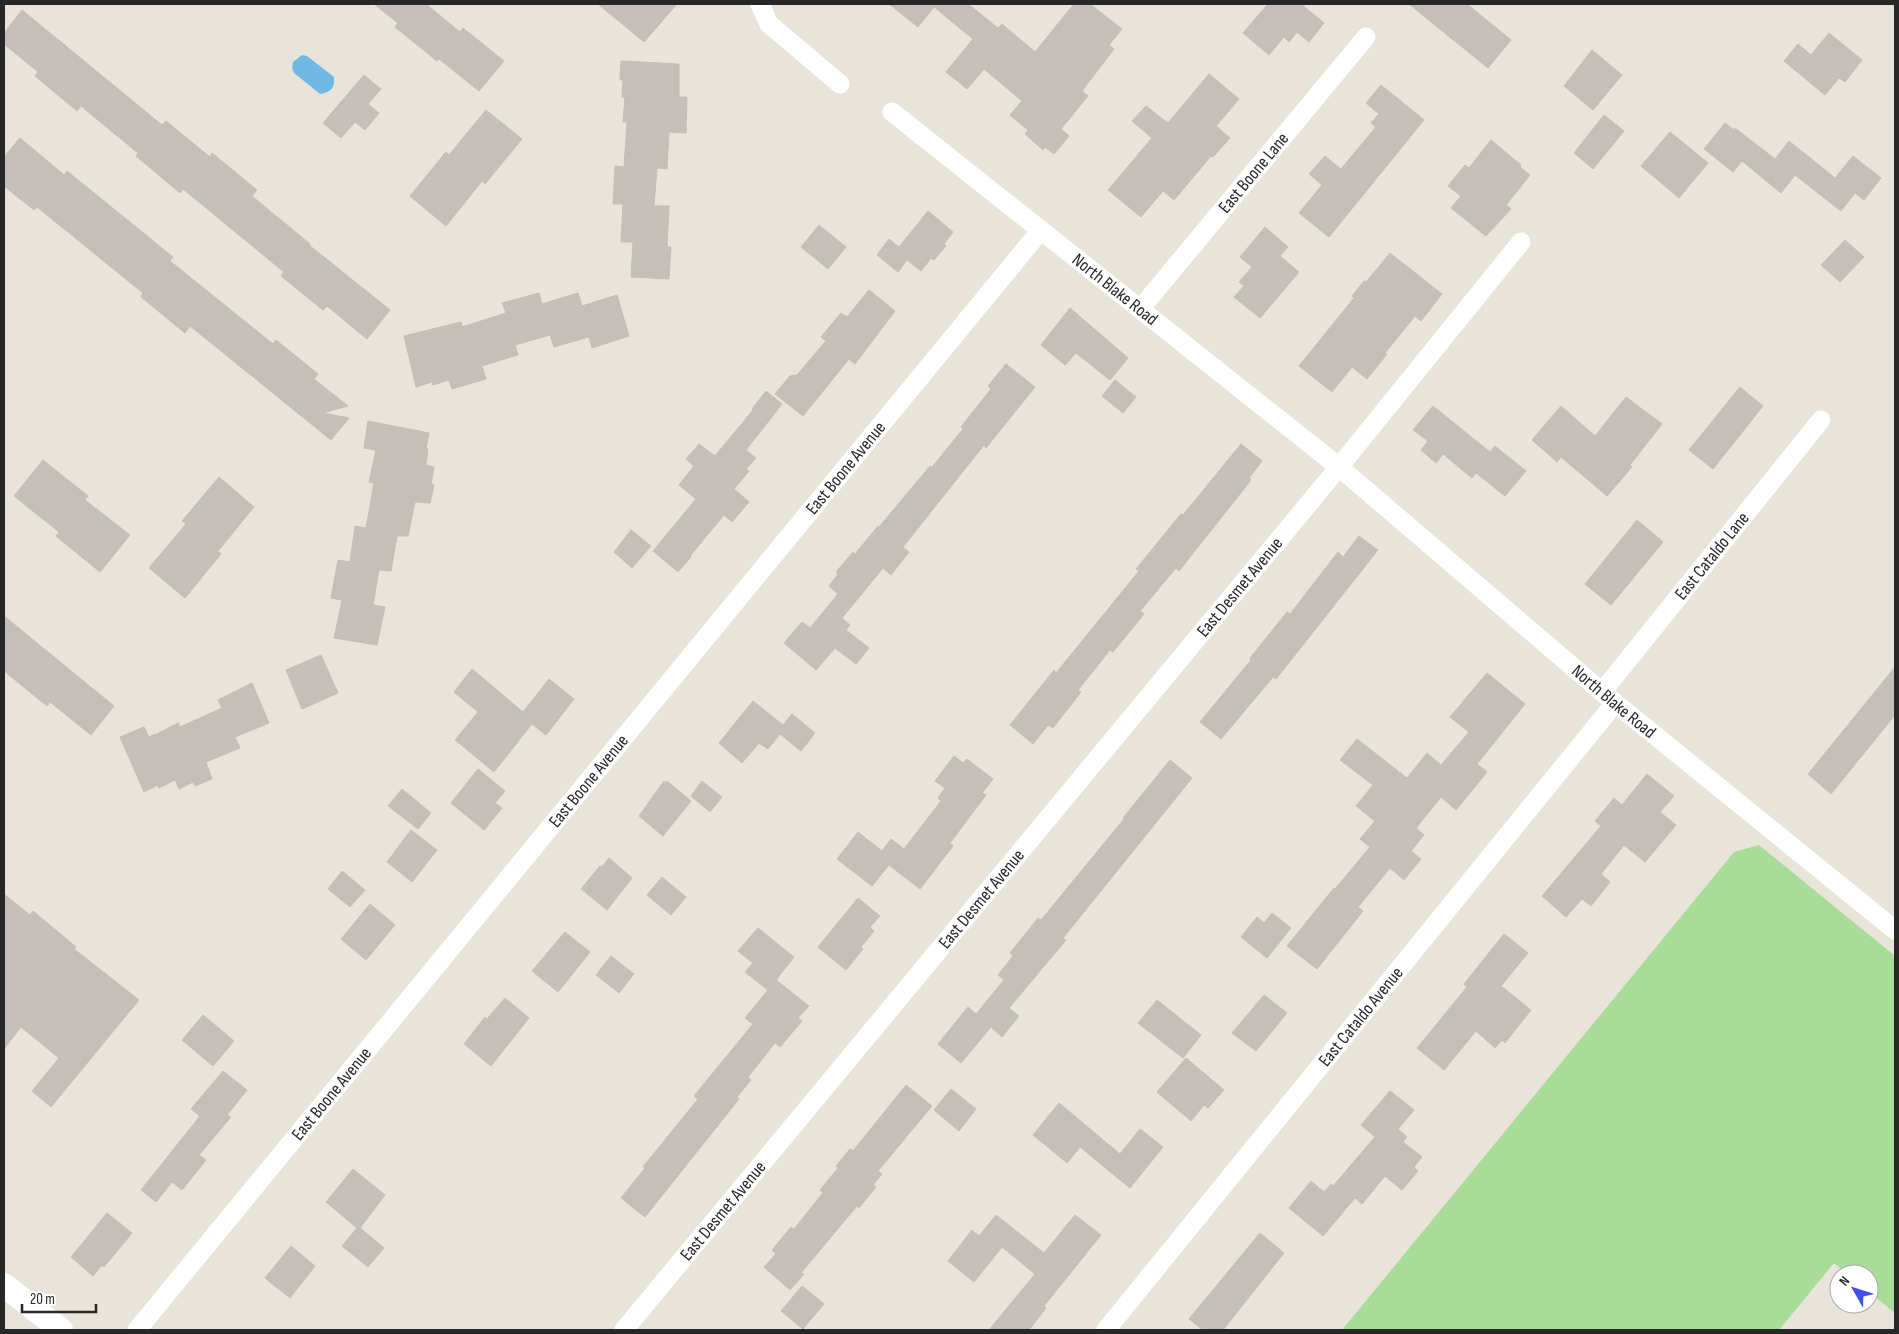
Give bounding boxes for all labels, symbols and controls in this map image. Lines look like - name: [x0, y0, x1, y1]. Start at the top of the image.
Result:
- street label: East Boone Lane: [1214, 128, 1293, 217]
- street label: North Blake Road: [1068, 249, 1162, 330]
- street label: East Boone Avenue: [801, 417, 890, 518]
- street label: East Cataldo Lane: [1670, 508, 1753, 604]
- street label: East Desmet Avenue: [1192, 533, 1287, 641]
- street label: North Blake Road: [1567, 660, 1660, 742]
- street label: East Boone Avenue: [544, 730, 633, 831]
- street label: East Desmet Avenue: [934, 845, 1029, 953]
- street label: East Cataldo Avenue: [1314, 962, 1407, 1070]
- street label: East Boone Avenue: [287, 1043, 376, 1144]
- street label: East Desmet Avenue: [676, 1157, 770, 1265]
- north arrow: [1829, 1264, 1879, 1314]
- text: N: [1835, 1273, 1853, 1289]
- scale bar: [22, 1282, 96, 1314]
- text: 20 m: [30, 1290, 55, 1309]

